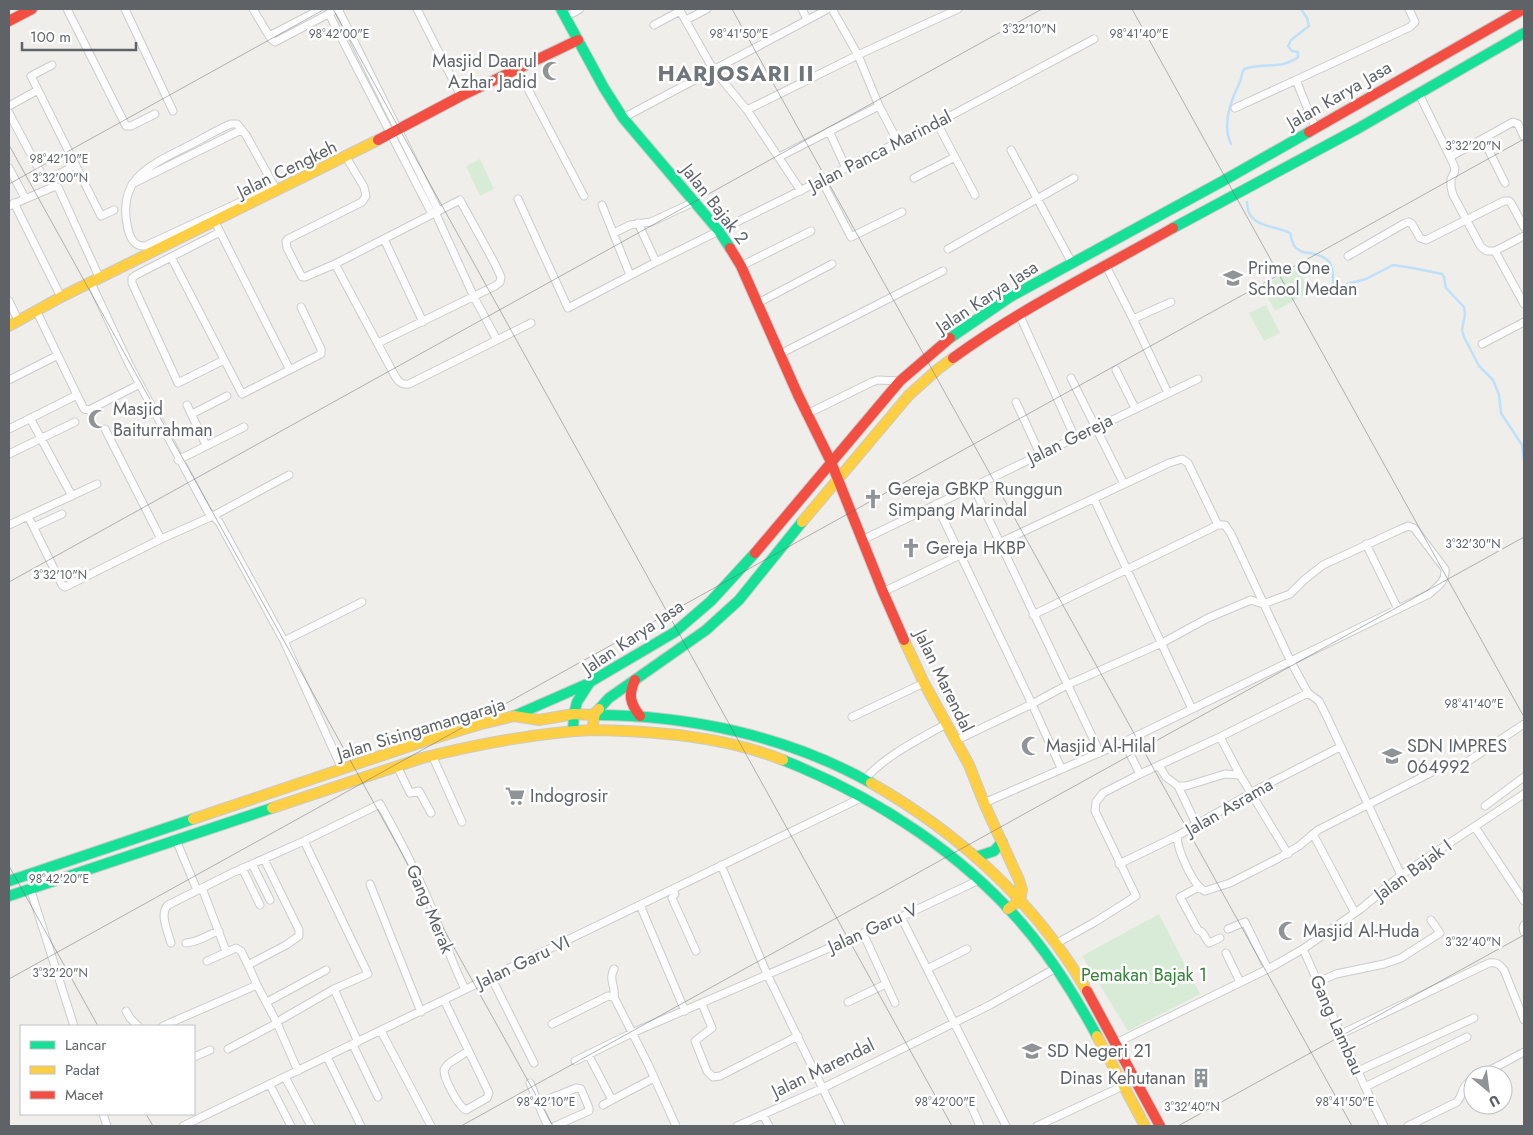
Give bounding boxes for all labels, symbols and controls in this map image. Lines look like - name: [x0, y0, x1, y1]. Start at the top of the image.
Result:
- scale bar: [22, 20, 136, 52]
- text: 3°32'10"N: [1002, 20, 1056, 38]
- text: 98°42'00"E: [309, 25, 369, 43]
- text: 98°41'50"E: [710, 25, 768, 43]
- text: 98°41'40"E: [1110, 25, 1169, 43]
- text: 100 m: [30, 26, 71, 48]
- place label: Masjid Daarul Azhar Jadid: [432, 48, 537, 95]
- street label: Jalan Karya Jasa: [1280, 54, 1396, 137]
- district label: HARJOSARI II: [658, 57, 814, 89]
- mosque icon: Masjid Daarul Azhar Jadid: [541, 60, 563, 82]
- street label: Jalan Panca Marindal: [802, 104, 956, 199]
- street label: Jalan Cengkeh: [231, 134, 341, 205]
- text: 3°32'20"N: [1445, 137, 1501, 155]
- text: 98°42'10"E: [30, 150, 88, 168]
- street label: Jalan Bajak 2: [674, 157, 755, 250]
- text: 3°32'00"N: [32, 169, 88, 187]
- street label: Jalan Karya Jasa: [929, 254, 1043, 341]
- place label: Prime One School Medan: [1248, 255, 1357, 302]
- school or university icon: Prime One School Medan: [1222, 267, 1244, 289]
- place label: Masjid Baiturrahman: [113, 396, 213, 443]
- street label: Jalan Gereja: [1021, 407, 1117, 472]
- mosque icon: Masjid Baiturrahman: [87, 408, 109, 430]
- place label: Gereja GBKP Runggun Simpang Marindal: [888, 476, 1063, 523]
- church icon: Gereja GBKP Runggun Simpang Marindal: [862, 488, 884, 510]
- place label: Gereja HKBP: [926, 535, 1026, 561]
- text: 3°32'30"N: [1445, 535, 1501, 553]
- church icon: Gereja HKBP: [900, 537, 922, 559]
- text: 3°32'10"N: [33, 566, 87, 584]
- street label: Jalan Karya Jasa: [576, 593, 689, 682]
- street label: Jalan Marendal: [907, 623, 980, 737]
- street label: Jalan Sisingamangaraja: [332, 691, 508, 768]
- text: 98°41'40"E: [1445, 695, 1504, 713]
- place label: Masjid Al-Hilal: [1046, 733, 1156, 759]
- place label: SDN IMPRES 064992: [1407, 733, 1507, 780]
- mosque icon: Masjid Al-Hilal: [1020, 735, 1042, 757]
- school or university icon: SDN IMPRES 064992: [1381, 745, 1403, 767]
- street label: Jalan Asrama: [1179, 771, 1278, 844]
- place label: Indogrosir: [530, 783, 609, 809]
- supermarket icon: Indogrosir: [504, 785, 526, 807]
- street label: Jalan Bajak I: [1367, 833, 1457, 908]
- street label: Gang Merak: [400, 861, 460, 958]
- text: 98°42'20"E: [29, 870, 89, 888]
- street label: Jalan Garu V: [822, 897, 922, 960]
- place label: Masjid Al-Huda: [1303, 918, 1419, 944]
- mosque icon: Masjid Al-Huda: [1277, 920, 1299, 942]
- street label: Jalan Garu VI: [470, 929, 574, 996]
- text: 3°32'40"N: [1445, 933, 1501, 951]
- park label: Pemakan Bajak 1: [1081, 962, 1207, 988]
- text: 3°32'20"N: [32, 964, 88, 982]
- street label: Gang Lambau: [1303, 971, 1371, 1079]
- legend: [20, 1025, 195, 1115]
- street label: Jalan Marendal: [765, 1032, 879, 1105]
- text: Lancar: [65, 1034, 107, 1056]
- place label: SD Negeri 21: [1047, 1038, 1152, 1064]
- school or university icon: SD Negeri 21: [1021, 1040, 1043, 1062]
- text: Padat: [65, 1059, 100, 1081]
- place label: Dinas Kehutanan: [1060, 1065, 1186, 1091]
- north arrow: [1463, 1065, 1513, 1115]
- building icon: Dinas Kehutanan: [1190, 1067, 1212, 1089]
- text: Macet: [65, 1084, 103, 1106]
- text: U: [1485, 1090, 1503, 1112]
- text: 98°42'10"E: [517, 1093, 575, 1111]
- text: 98°42'00"E: [915, 1093, 975, 1111]
- text: 98°41'50"E: [1316, 1093, 1374, 1111]
- text: 3°32'40"N: [1164, 1098, 1220, 1116]

